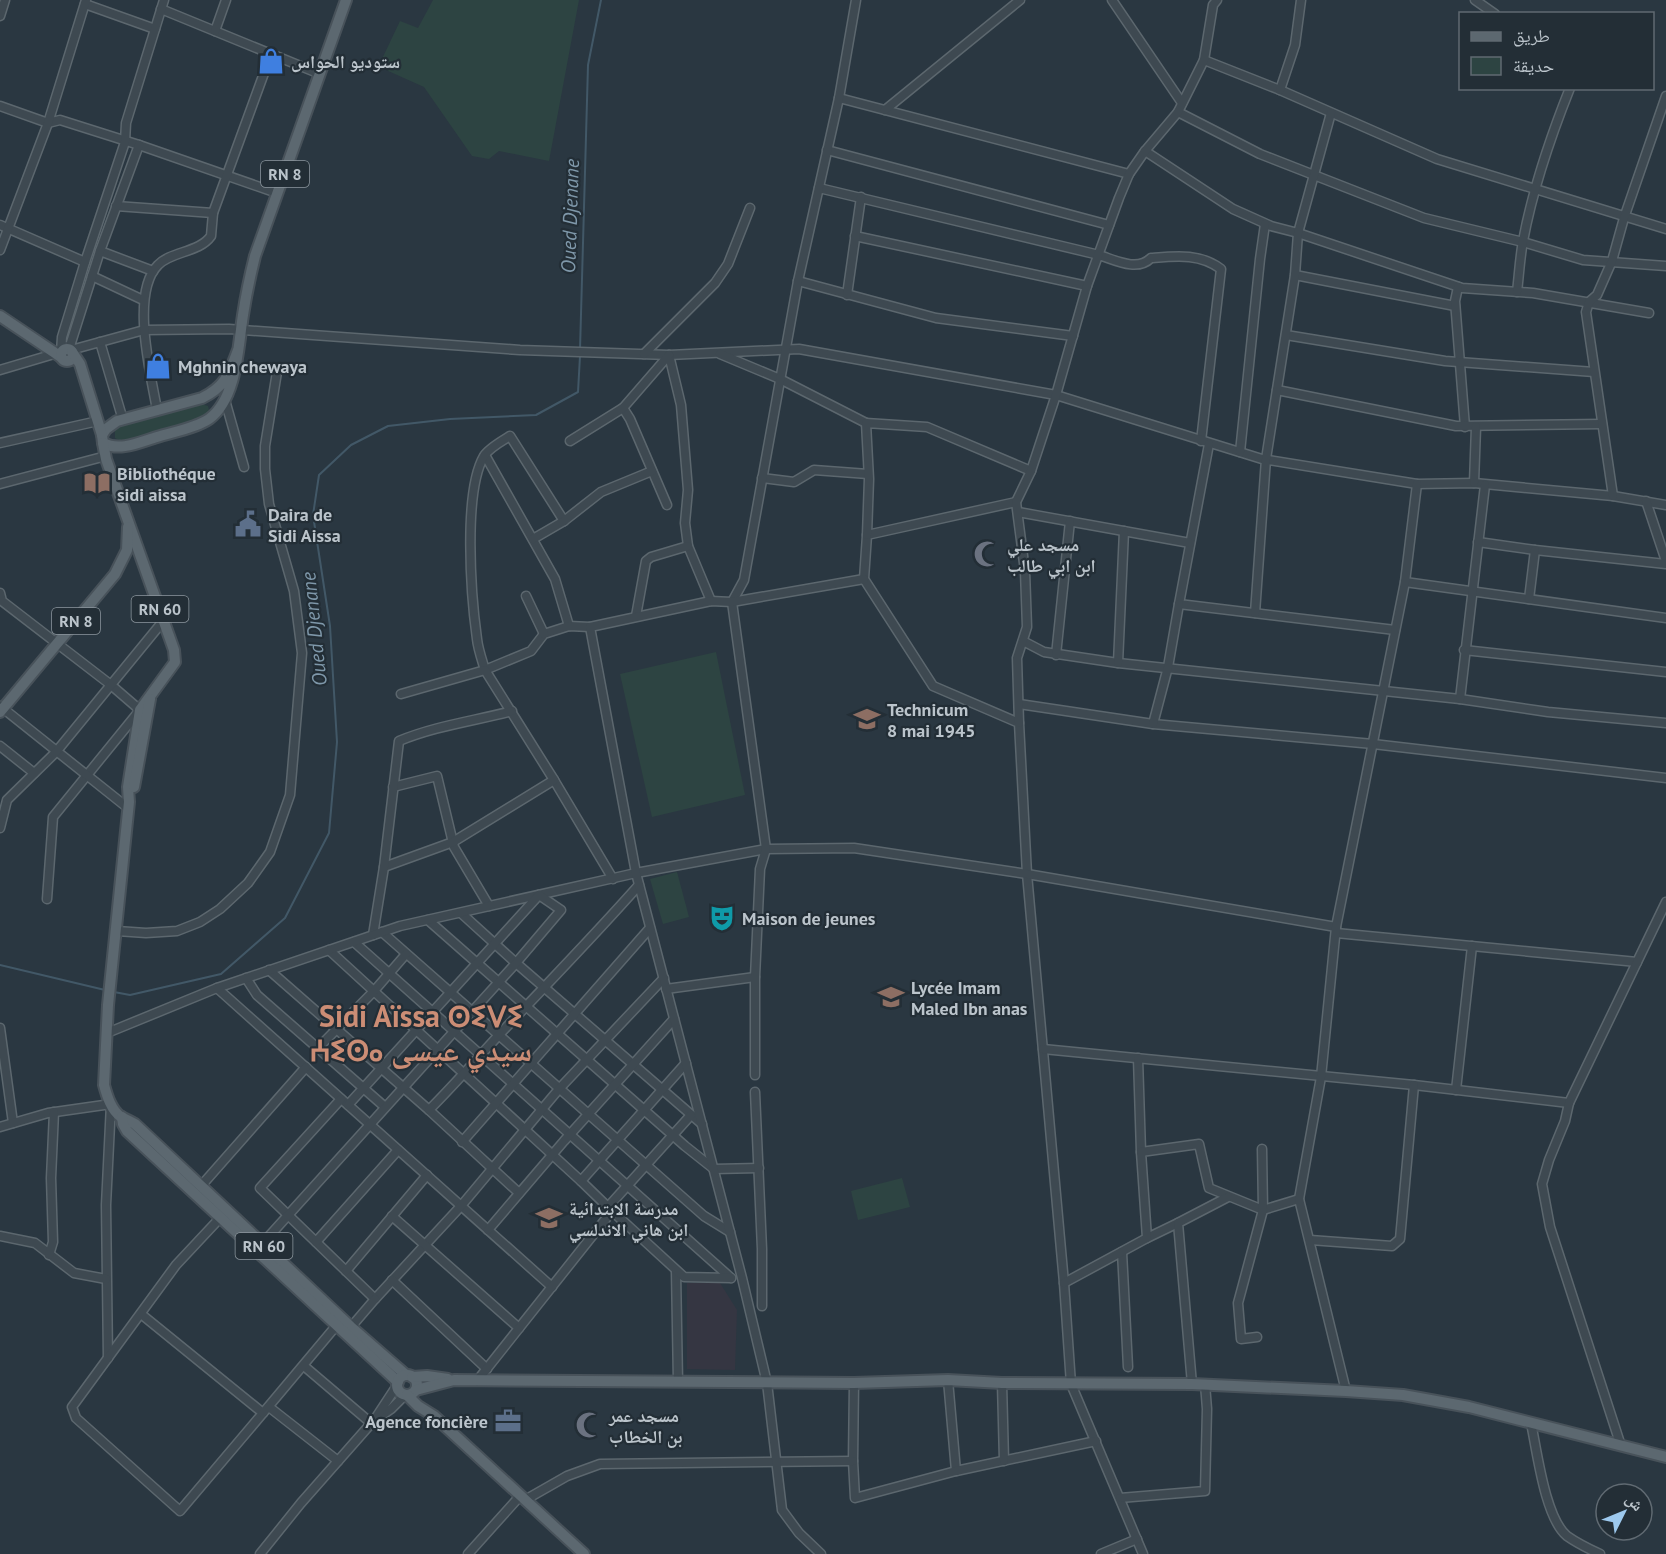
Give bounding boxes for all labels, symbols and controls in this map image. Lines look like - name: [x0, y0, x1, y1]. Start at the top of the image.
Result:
- legend: [1459, 12, 1654, 90]
- text: طريق: [1513, 24, 1550, 47]
- shop icon: ستوديو الحواس: [256, 46, 286, 76]
- place label: ستوديو الحواس: [291, 50, 400, 73]
- text: حديقة: [1513, 54, 1554, 77]
- water label: Oued Djenane: [555, 158, 585, 274]
- road number: RN 8: [261, 161, 309, 187]
- shop icon: Mghnin chewaya: [143, 351, 173, 381]
- place label: Mghnin chewaya: [178, 355, 307, 378]
- place label: Bibliothéque sidi aissa: [117, 462, 216, 506]
- library icon: Bibliothéque sidi aissa: [82, 468, 112, 498]
- place label: Daira de Sidi Aissa: [268, 503, 341, 547]
- public building icon: Daira de Sidi Aissa: [233, 509, 263, 539]
- place label: مسجد علي ابن ابي طالب: [1007, 533, 1096, 580]
- mosque icon: مسجد علي ابن ابي طالب: [972, 539, 1002, 569]
- water label: Oued Djenane: [295, 570, 333, 687]
- road number: RN 60: [132, 596, 188, 622]
- road number: RN 8: [52, 608, 100, 634]
- place label: Technicum 8 mai 1945: [887, 698, 975, 742]
- school or university icon: Technicum 8 mai 1945: [852, 704, 882, 734]
- theatre icon: Maison de jeunes: [707, 903, 737, 933]
- place label: Maison de jeunes: [742, 907, 876, 930]
- place label: Lycée Imam Maled Ibn anas: [911, 976, 1028, 1020]
- school or university icon: Lycée Imam Maled Ibn anas: [876, 982, 906, 1012]
- district label: Sidi Aïssa ⵙⵉⴸⵉ ⵄⵉⵙⴰ سيدي عيسى: [310, 996, 532, 1074]
- place label: مدرسة الابتدائية ابن هاني الاندلسي: [569, 1197, 688, 1244]
- school or university icon: مدرسة الابتدائية ابن هاني الاندلسي: [534, 1203, 564, 1233]
- road number: RN 60: [236, 1233, 292, 1259]
- place label: مسجد عمر بن الخطاب: [608, 1404, 683, 1448]
- office icon: Agence foncière: [493, 1406, 523, 1436]
- place label: Agence foncière: [365, 1410, 488, 1433]
- mosque icon: مسجد عمر بن الخطاب: [574, 1410, 604, 1440]
- north arrow: [1594, 1482, 1654, 1542]
- text: ش: [1622, 1489, 1648, 1515]

